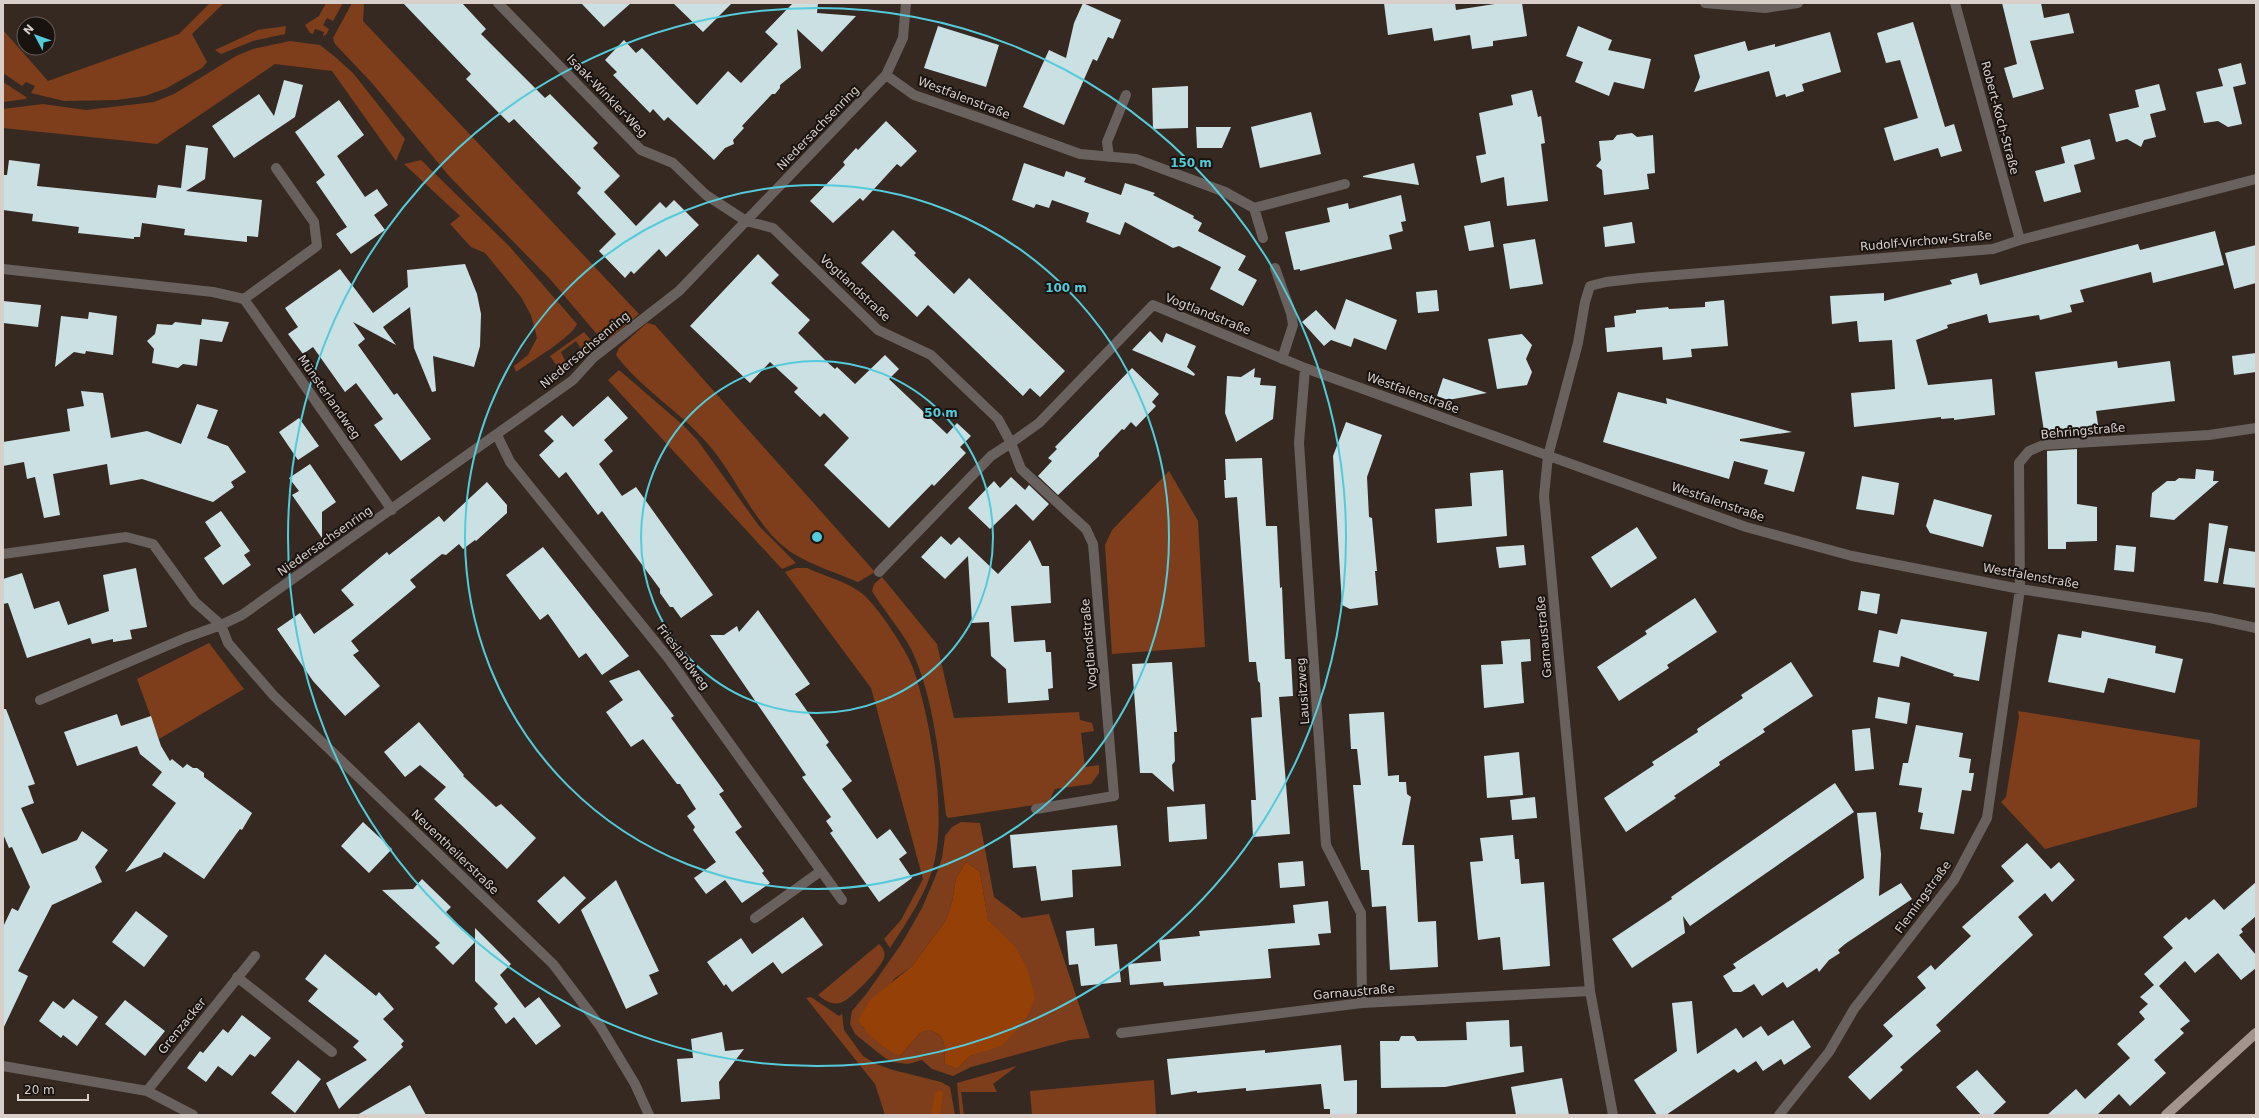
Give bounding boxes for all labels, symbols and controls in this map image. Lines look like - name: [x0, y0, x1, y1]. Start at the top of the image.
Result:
- north arrow: [16, 16, 56, 56]
- text: N: [21, 22, 37, 38]
- street label: Isaak-Winkler-Weg: [564, 52, 650, 140]
- street label: Robert-Koch-Straße: [1978, 60, 2022, 176]
- street label: Westfalenstraße: [916, 74, 1012, 122]
- street label: Niedersachsenring: [774, 83, 862, 173]
- text: 150 m: [1170, 156, 1212, 170]
- street label: Rudolf-Virchow-Straße: [1860, 228, 1992, 254]
- street label: Vogtlandstraße: [817, 252, 893, 324]
- text: 100 m: [1045, 281, 1087, 295]
- street label: Vogtlandstraße: [1163, 290, 1253, 338]
- street label: Niedersachsenring: [538, 309, 632, 391]
- street label: Münsterlandweg: [295, 352, 363, 442]
- street label: Westfalenstraße: [1365, 370, 1461, 416]
- text: 50 m: [924, 406, 958, 420]
- street label: Behringstraße: [2040, 420, 2126, 442]
- street label: Westfalenstraße: [1670, 479, 1766, 525]
- street label: Niedersachsenring: [275, 503, 375, 579]
- centre of rings: [810, 530, 824, 544]
- street label: Westfalenstraße: [1982, 561, 2080, 591]
- street label: Garnaustraße: [1533, 595, 1555, 679]
- street label: Vogtlandstraße: [1078, 598, 1100, 690]
- street label: Frieslandweg: [654, 621, 712, 693]
- street label: Lausitzweg: [1294, 657, 1312, 725]
- street label: Neuentheilerstraße: [408, 807, 502, 897]
- street label: Flemingstraße: [1892, 858, 1954, 936]
- street label: Garnaustraße: [1312, 981, 1396, 1003]
- street label: Grenzacker: [155, 995, 209, 1057]
- scale bar: [18, 1076, 88, 1102]
- text: 20 m: [24, 1083, 55, 1097]

